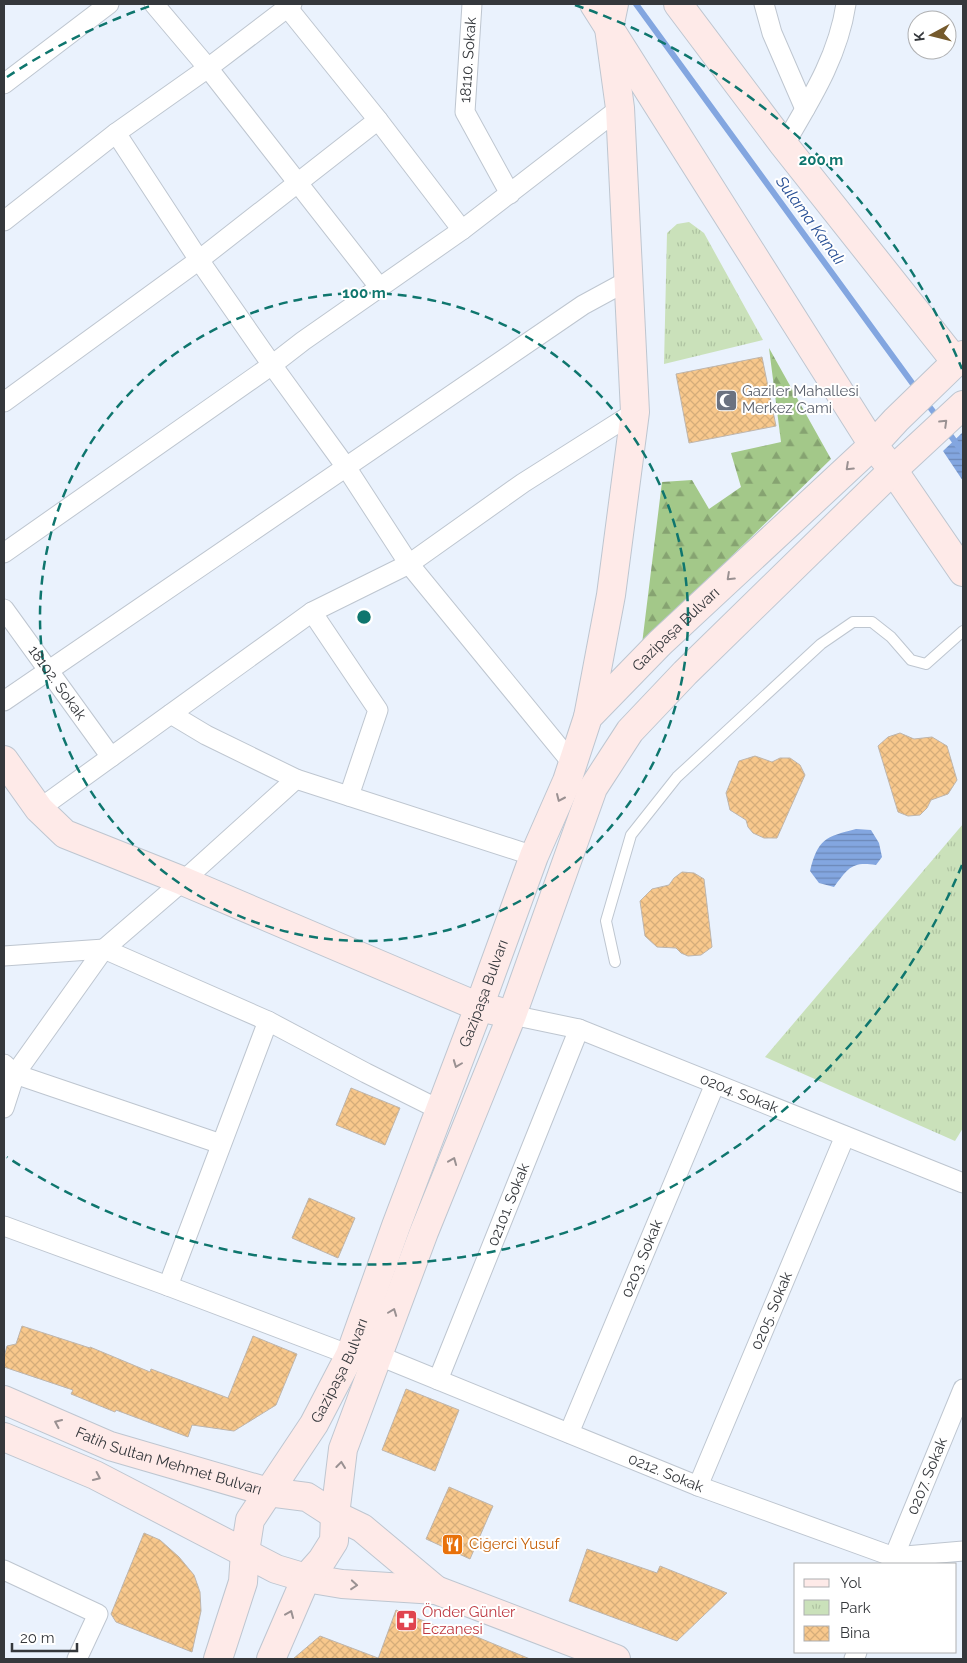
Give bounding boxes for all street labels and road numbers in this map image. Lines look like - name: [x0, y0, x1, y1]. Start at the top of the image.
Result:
- street label: 18110. Sokak: [456, 16, 480, 104]
- street label: Gazipaşa Bulvarı: [629, 583, 723, 675]
- street label: 18102. Sokak: [24, 642, 90, 724]
- street label: Gazipaşa Bulvarı: [455, 937, 512, 1050]
- street label: 0204. Sokak: [697, 1069, 781, 1117]
- street label: 02101. Sokak: [484, 1160, 533, 1249]
- street label: 0203. Sokak: [618, 1217, 666, 1300]
- street label: 0205. Sokak: [747, 1269, 796, 1353]
- street label: Gazipaşa Bulvarı: [307, 1316, 371, 1426]
- street label: Fatih Sultan Mehmet Bulvarı: [73, 1423, 264, 1499]
- street label: 0207. Sokak: [903, 1435, 951, 1517]
- street label: 0212. Sokak: [625, 1449, 706, 1496]

